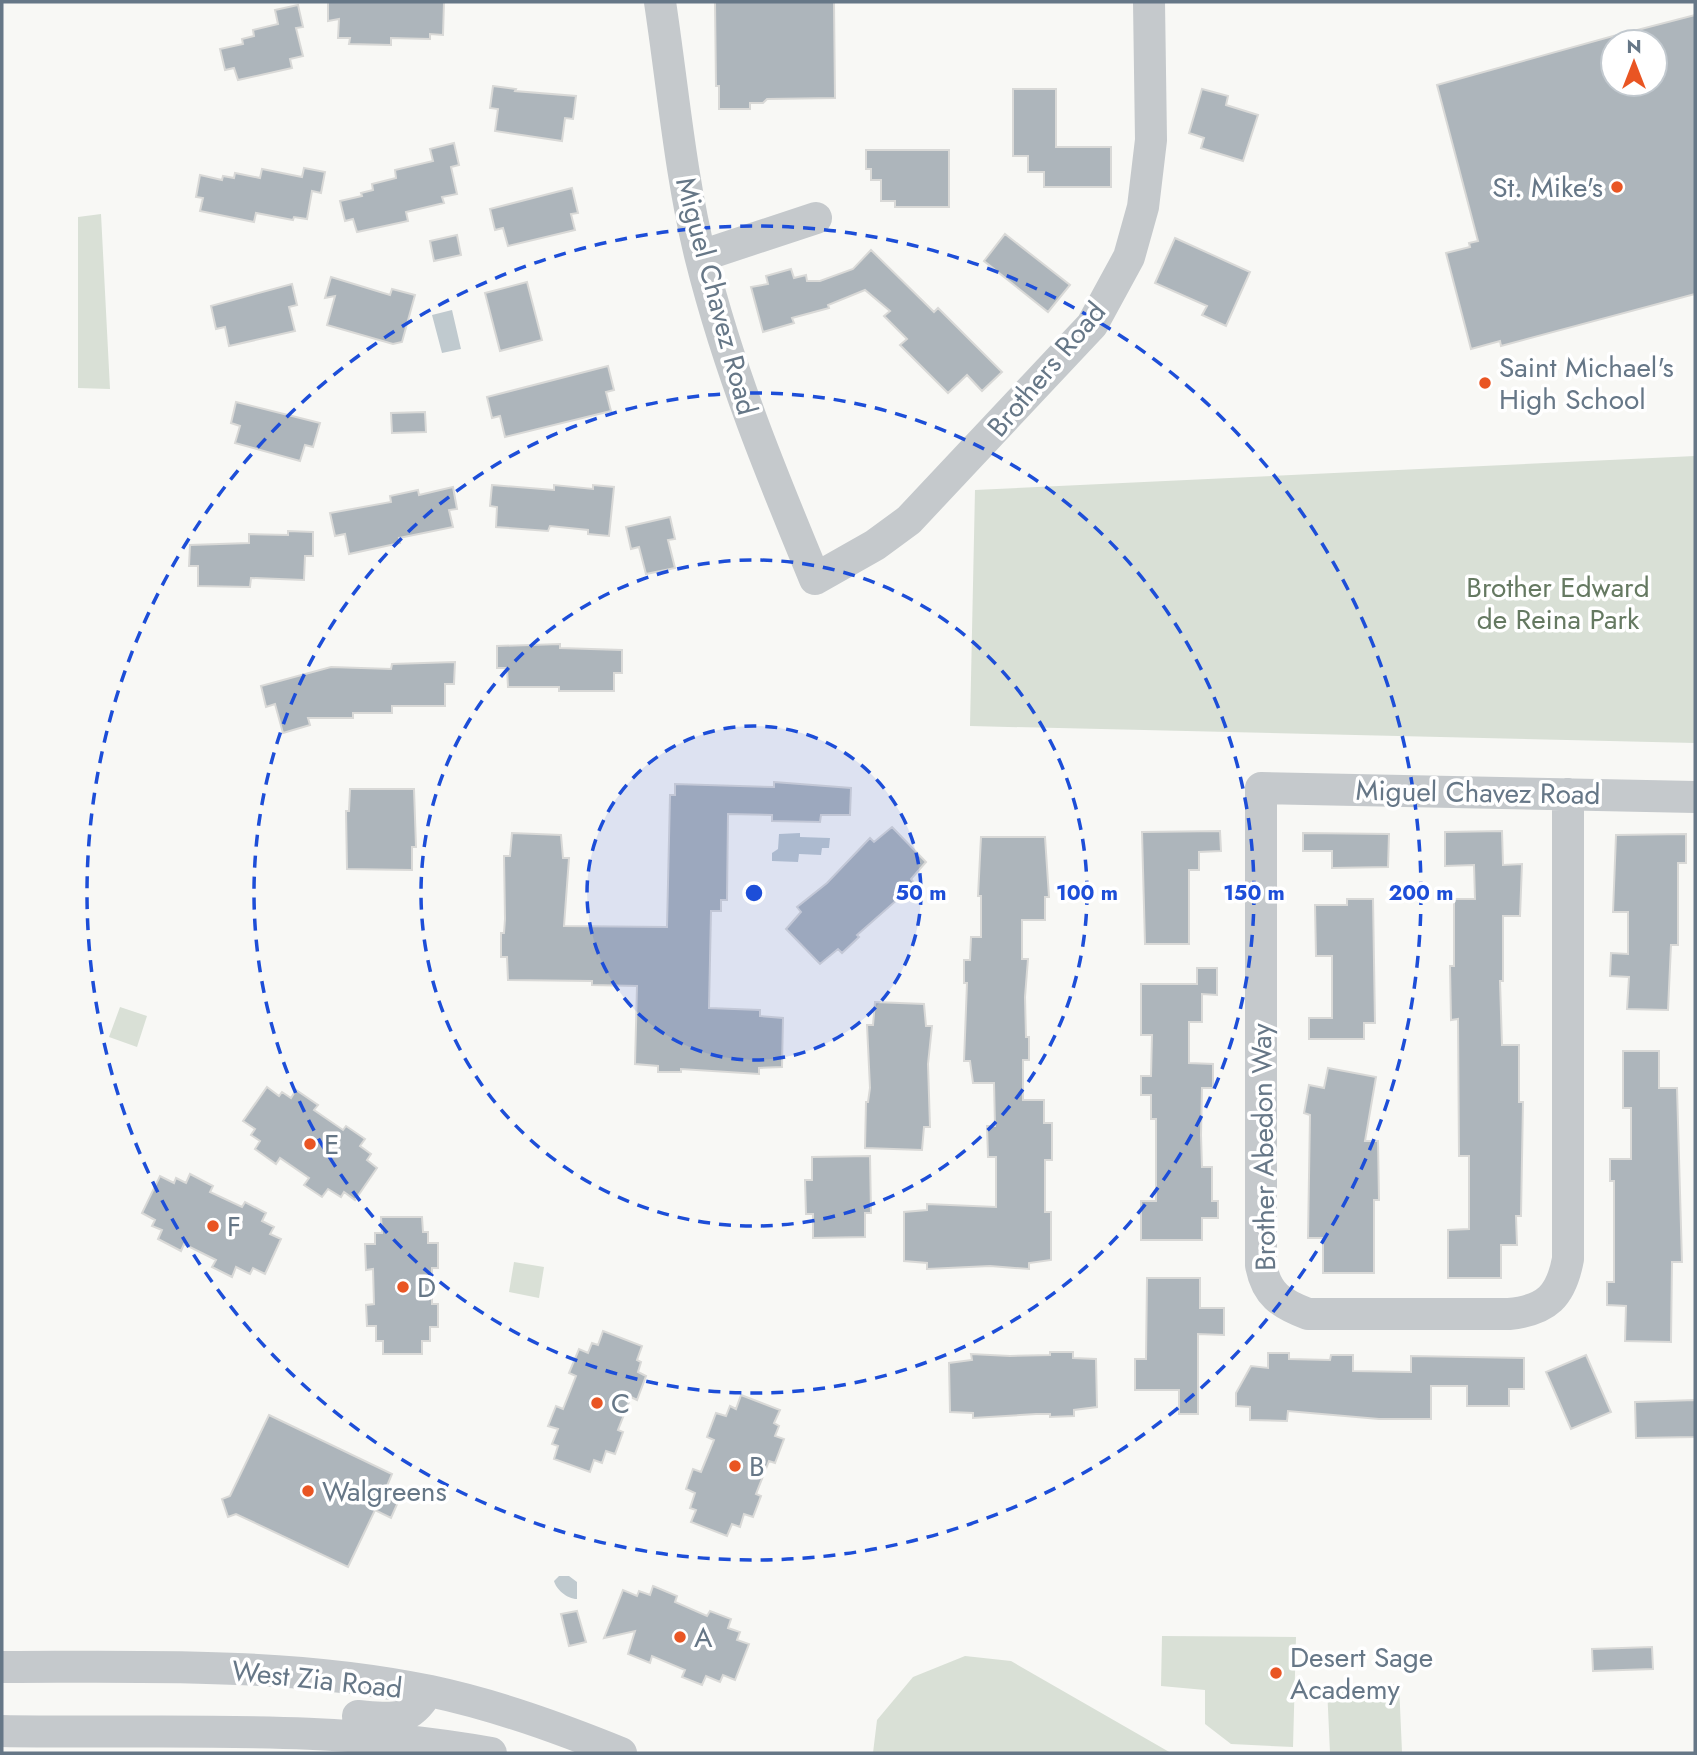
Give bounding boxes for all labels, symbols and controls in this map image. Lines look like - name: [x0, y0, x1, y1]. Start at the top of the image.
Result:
- north arrow: [1599, 28, 1669, 98]
- text: N: [1626, 33, 1642, 60]
- place label: St. Mike's: [1492, 167, 1603, 208]
- street label: Miguel Chavez Road: [665, 173, 768, 420]
- marker: St. Mike's: [1609, 179, 1625, 195]
- street label: Brothers Road: [977, 293, 1115, 446]
- place label: Saint Michael's High School: [1499, 347, 1674, 420]
- marker: Saint Michael's High School: [1477, 375, 1493, 391]
- park label: Brother Edward de Reina Park: [1466, 567, 1650, 640]
- street label: Miguel Chavez Road: [1355, 770, 1601, 815]
- text: 50 m: [896, 878, 946, 908]
- text: 100 m: [1056, 878, 1118, 908]
- text: 150 m: [1223, 878, 1285, 908]
- text: 200 m: [1388, 878, 1454, 908]
- centre of rings: [742, 881, 766, 905]
- street label: Brother Abedon Way: [1241, 1022, 1286, 1271]
- place label: E: [324, 1124, 339, 1165]
- marker: E: [302, 1136, 318, 1152]
- place label: F: [227, 1206, 241, 1247]
- marker: F: [205, 1218, 221, 1234]
- place label: D: [417, 1267, 436, 1308]
- marker: D: [395, 1279, 411, 1295]
- place label: C: [611, 1383, 630, 1424]
- marker: C: [589, 1395, 605, 1411]
- place label: B: [749, 1446, 765, 1487]
- marker: B: [727, 1458, 743, 1474]
- place label: Walgreens: [322, 1471, 447, 1512]
- marker: Walgreens: [300, 1483, 316, 1499]
- place label: A: [694, 1617, 713, 1658]
- marker: A: [672, 1629, 688, 1645]
- place label: Desert Sage Academy: [1290, 1637, 1433, 1710]
- street label: West Zia Road: [230, 1650, 404, 1709]
- marker: Desert Sage Academy: [1268, 1665, 1284, 1681]

